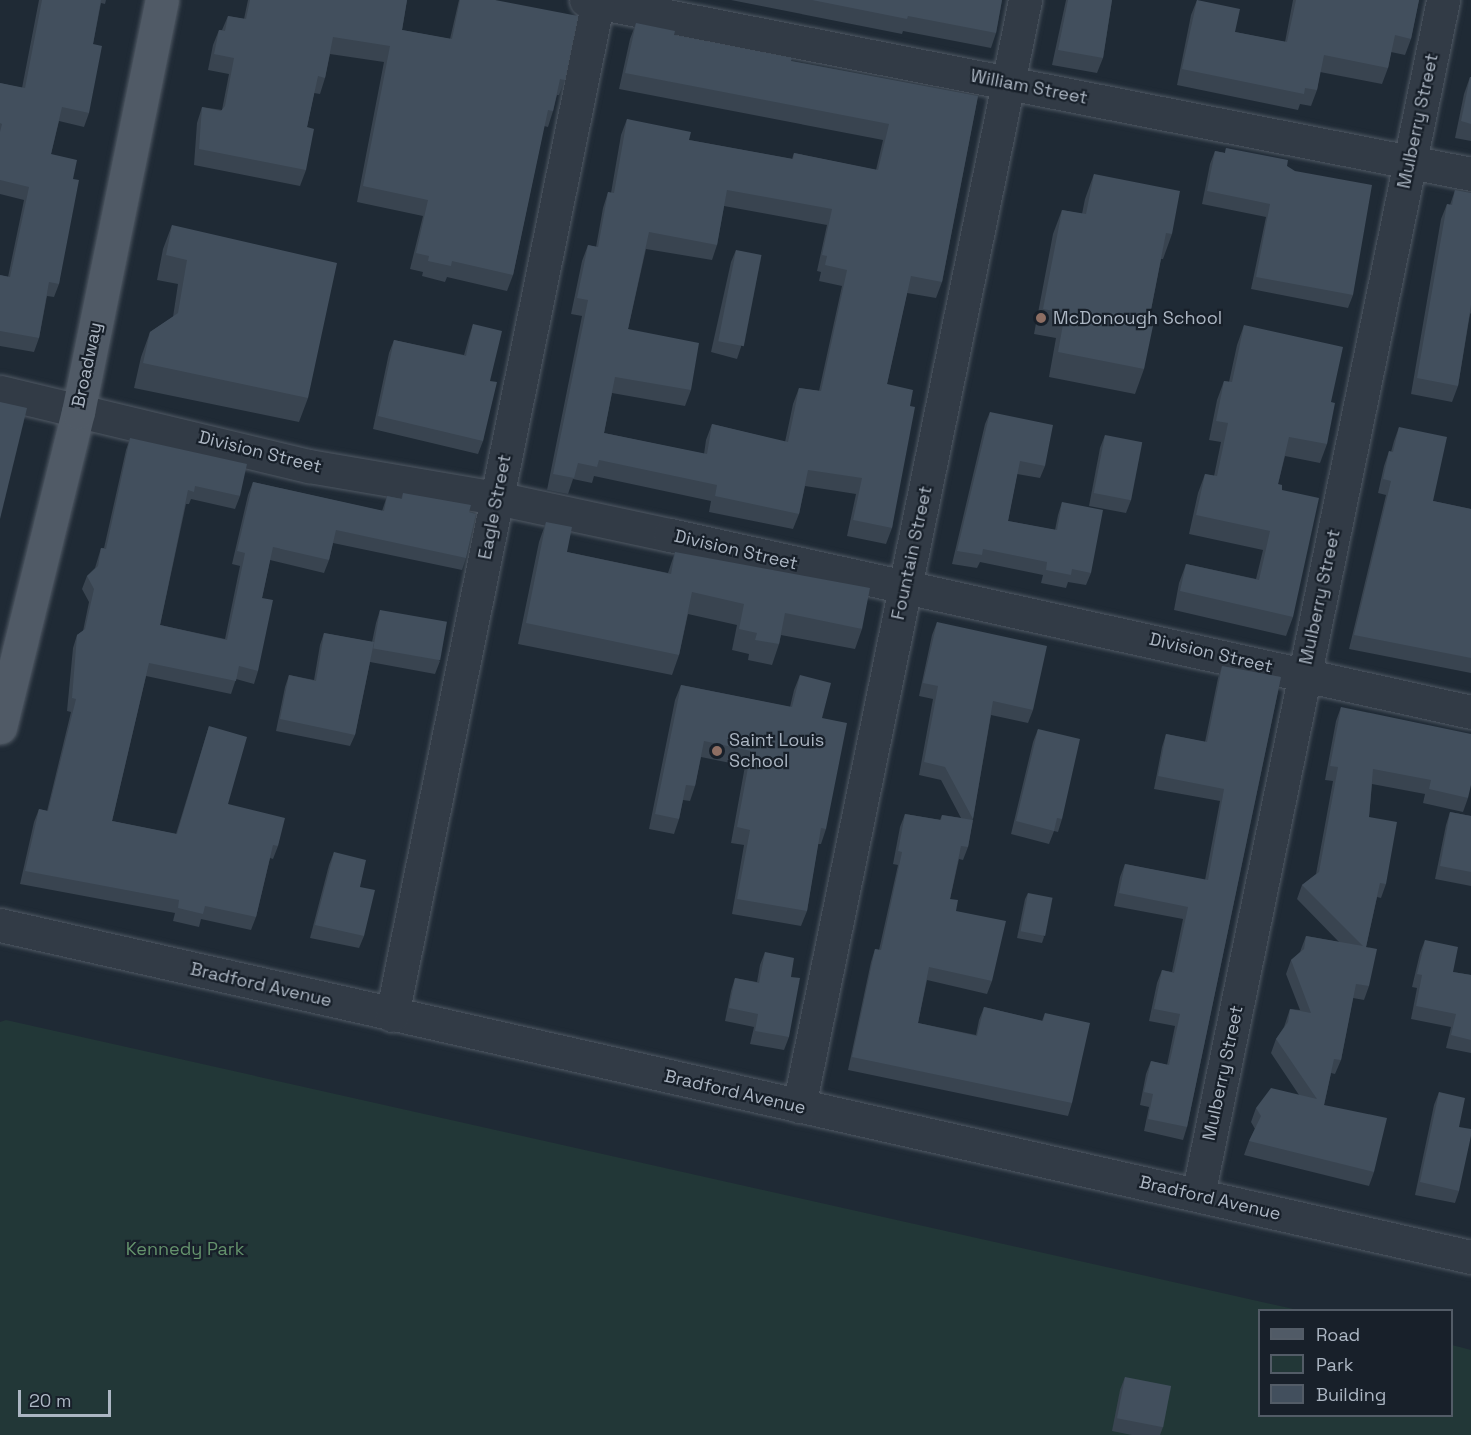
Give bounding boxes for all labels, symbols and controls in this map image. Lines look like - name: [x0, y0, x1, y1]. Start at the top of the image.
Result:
- street label: Mulberry Street: [1393, 52, 1443, 190]
- street label: William Street: [969, 65, 1089, 109]
- place label: McDonough School: [1053, 307, 1222, 329]
- marker: McDonough School: [1034, 311, 1048, 325]
- street label: Broadway: [67, 320, 107, 410]
- street label: Division Street: [196, 426, 324, 478]
- street label: Eagle Street: [474, 453, 516, 561]
- street label: Fountain Street: [887, 484, 937, 622]
- street label: Division Street: [672, 525, 800, 575]
- street label: Mulberry Street: [1295, 528, 1345, 666]
- street label: Division Street: [1147, 628, 1275, 678]
- place label: Saint Louis School: [729, 730, 824, 772]
- marker: Saint Louis School: [710, 744, 724, 758]
- street label: Bradford Avenue: [188, 958, 334, 1012]
- street label: Mulberry Street: [1198, 1004, 1248, 1142]
- street label: Bradford Avenue: [662, 1065, 808, 1119]
- street label: Bradford Avenue: [1137, 1171, 1283, 1225]
- park label: Kennedy Park: [126, 1238, 244, 1260]
- legend: [1258, 1309, 1453, 1417]
- text: Road: [1316, 1323, 1360, 1346]
- text: Park: [1316, 1353, 1353, 1376]
- scale bar: [21, 1378, 114, 1416]
- text: Building: [1316, 1383, 1386, 1406]
- text: 20 m: [29, 1389, 72, 1412]

